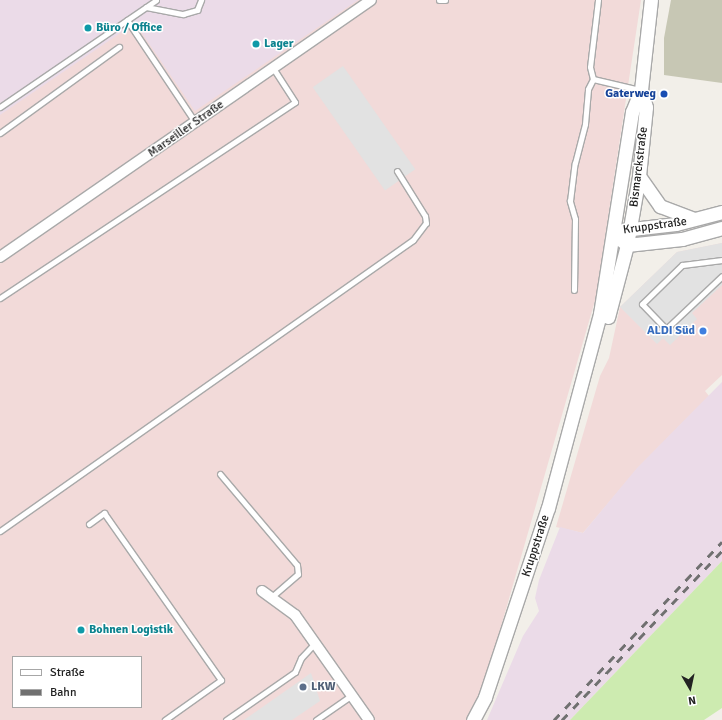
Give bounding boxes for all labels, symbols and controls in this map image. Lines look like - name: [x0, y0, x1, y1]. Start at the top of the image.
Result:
- place label: Büro / Office: [96, 21, 162, 35]
- marker: Büro / Office: [83, 23, 93, 33]
- place label: Lager: [264, 37, 294, 51]
- marker: Lager: [251, 39, 261, 49]
- place label: Gaterweg: [605, 87, 656, 101]
- marker: Gaterweg: [659, 89, 669, 99]
- street label: Marseiller Straße: [145, 97, 227, 161]
- street label: Bismarckstraße: [627, 126, 651, 208]
- street label: Kruppstraße: [622, 214, 688, 238]
- place label: ALDI Süd: [647, 324, 695, 338]
- marker: ALDI Süd: [698, 326, 708, 336]
- street label: Kruppstraße: [519, 513, 553, 579]
- place label: Bohnen Logistik: [89, 623, 173, 637]
- marker: Bohnen Logistik: [76, 625, 86, 635]
- legend: [12, 656, 142, 708]
- text: Straße: [50, 665, 85, 680]
- north arrow: [670, 668, 710, 708]
- place label: LKW: [311, 680, 336, 694]
- marker: LKW: [298, 682, 308, 692]
- text: Bahn: [50, 685, 76, 700]
- text: N: [687, 693, 697, 707]

